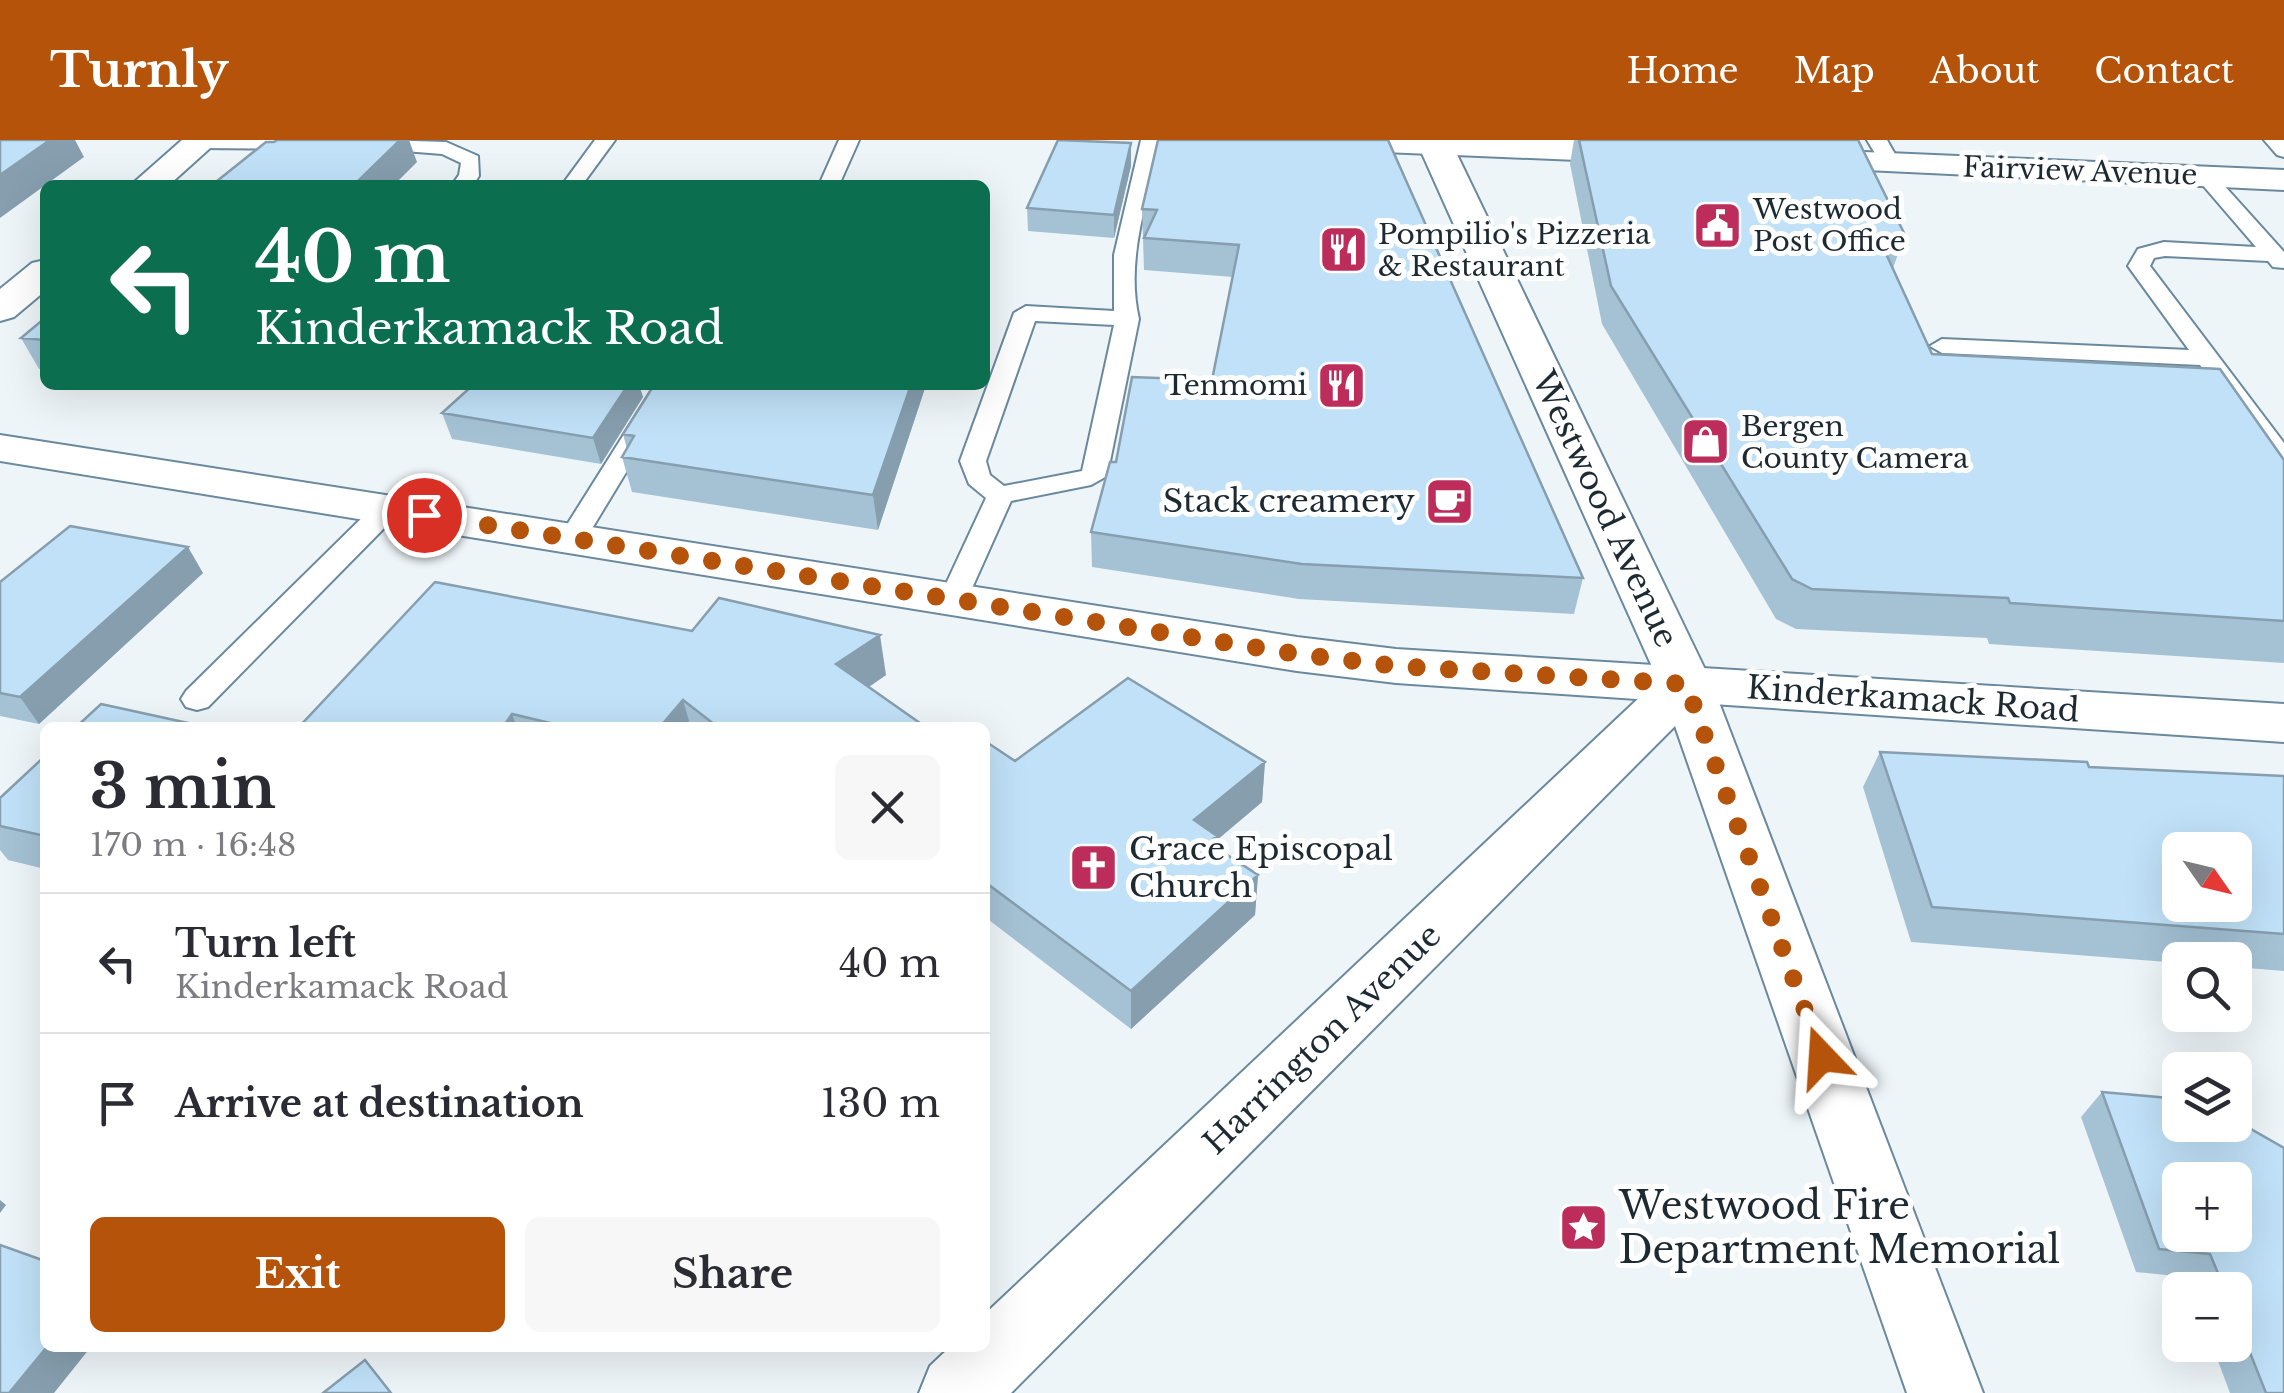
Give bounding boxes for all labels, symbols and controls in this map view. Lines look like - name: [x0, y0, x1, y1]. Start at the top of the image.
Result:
- text: Turnly: [50, 40, 229, 100]
- text: Home: [1627, 49, 1739, 92]
- text: Map: [1794, 49, 1875, 92]
- text: About: [1930, 49, 2039, 92]
- text: Contact: [2094, 49, 2234, 92]
- street label: Fairview Avenue: [1962, 149, 2198, 193]
- place label: Westwood Post Office: [1752, 192, 1906, 259]
- public building icon: Westwood Post Office: [1692, 199, 1744, 251]
- text: 40 m: [255, 214, 450, 301]
- place label: Pompilio's Pizzeria & Restaurant: [1378, 217, 1651, 284]
- icon: left: [90, 220, 220, 350]
- restaurant icon: Pompilio's Pizzeria & Restaurant: [1317, 224, 1369, 276]
- text: Kinderkamack Road: [255, 300, 724, 356]
- restaurant icon: Tenmomi: [1316, 359, 1368, 411]
- street label: Westwood Avenue: [1523, 364, 1687, 653]
- place label: Tenmomi: [1164, 368, 1307, 403]
- place label: Bergen County Camera: [1741, 409, 1969, 476]
- shop icon: Bergen County Camera: [1680, 416, 1732, 468]
- pin: [382, 473, 467, 558]
- cafe icon: Stack creamery: [1424, 475, 1476, 527]
- place label: Stack creamery: [1163, 481, 1416, 521]
- icon: arrive: [397, 488, 452, 543]
- street label: Kinderkamack Road: [1745, 667, 2081, 731]
- text: 3 min: [90, 750, 276, 824]
- button: close: [835, 755, 940, 860]
- text: 170 m · 16:48: [90, 825, 296, 865]
- place label: Grace Episcopal Church: [1129, 829, 1393, 906]
- north arrow: [2162, 832, 2252, 922]
- map controls: [2162, 832, 2252, 1362]
- church icon: Grace Episcopal Church: [1068, 841, 1120, 893]
- street label: Harrington Avenue: [1195, 915, 1449, 1163]
- text: Turn left: [175, 920, 356, 967]
- icon: left: [90, 936, 145, 991]
- text: 40 m: [839, 940, 940, 987]
- button: search: [2162, 942, 2252, 1032]
- text: Kinderkamack Road: [175, 967, 508, 1007]
- position arrow: [1770, 1005, 1874, 1109]
- button: layers: [2162, 1052, 2252, 1142]
- icon: arrive: [90, 1076, 145, 1131]
- text: Arrive at destination: [175, 1080, 584, 1127]
- text: 130 m: [821, 1080, 940, 1127]
- button: +: [2162, 1162, 2252, 1252]
- place label: Westwood Fire Department Memorial: [1618, 1182, 2060, 1273]
- place icon: Westwood Fire Department Memorial: [1558, 1201, 1610, 1253]
- button: Exit: [90, 1217, 505, 1332]
- button: Share: [525, 1217, 940, 1332]
- button: −: [2162, 1272, 2252, 1362]

